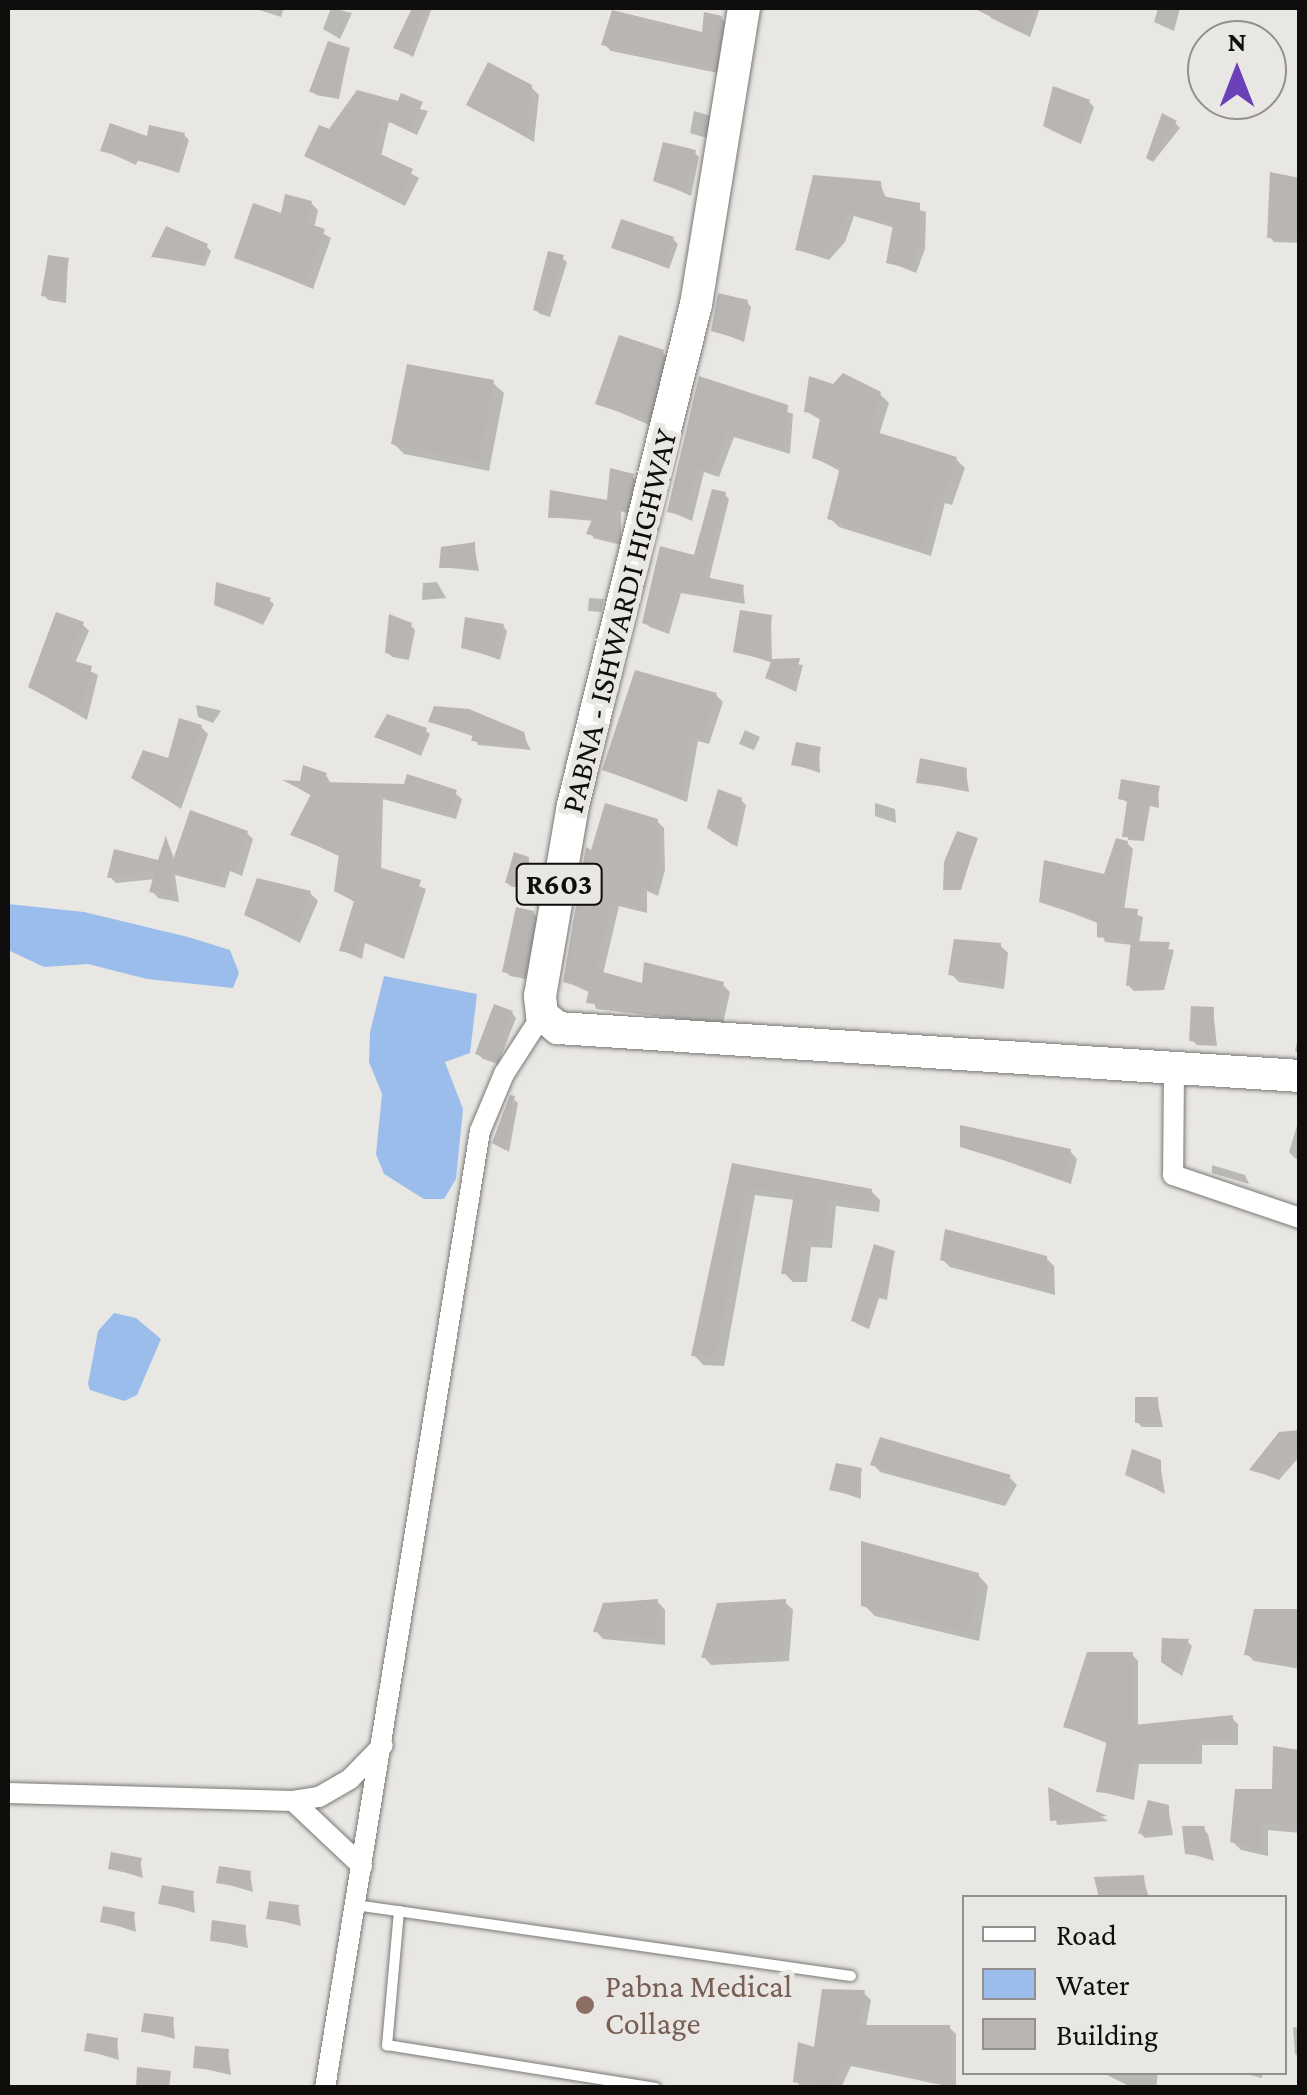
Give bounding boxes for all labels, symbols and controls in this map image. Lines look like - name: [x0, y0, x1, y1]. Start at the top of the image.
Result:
- north arrow: [1187, 20, 1287, 120]
- text: N: [1227, 26, 1247, 57]
- street label: PABNA - ISHWARDI HIGHWAY: [553, 425, 685, 817]
- road number: R603: [514, 859, 604, 909]
- legend: [962, 1895, 1287, 2075]
- text: Road: [1056, 1918, 1117, 1951]
- place label: Pabna Medical Collage: [605, 1968, 792, 2043]
- text: Water: [1056, 1968, 1130, 2001]
- marker: Pabna Medical Collage: [574, 1994, 596, 2016]
- text: Building: [1056, 2018, 1158, 2051]

